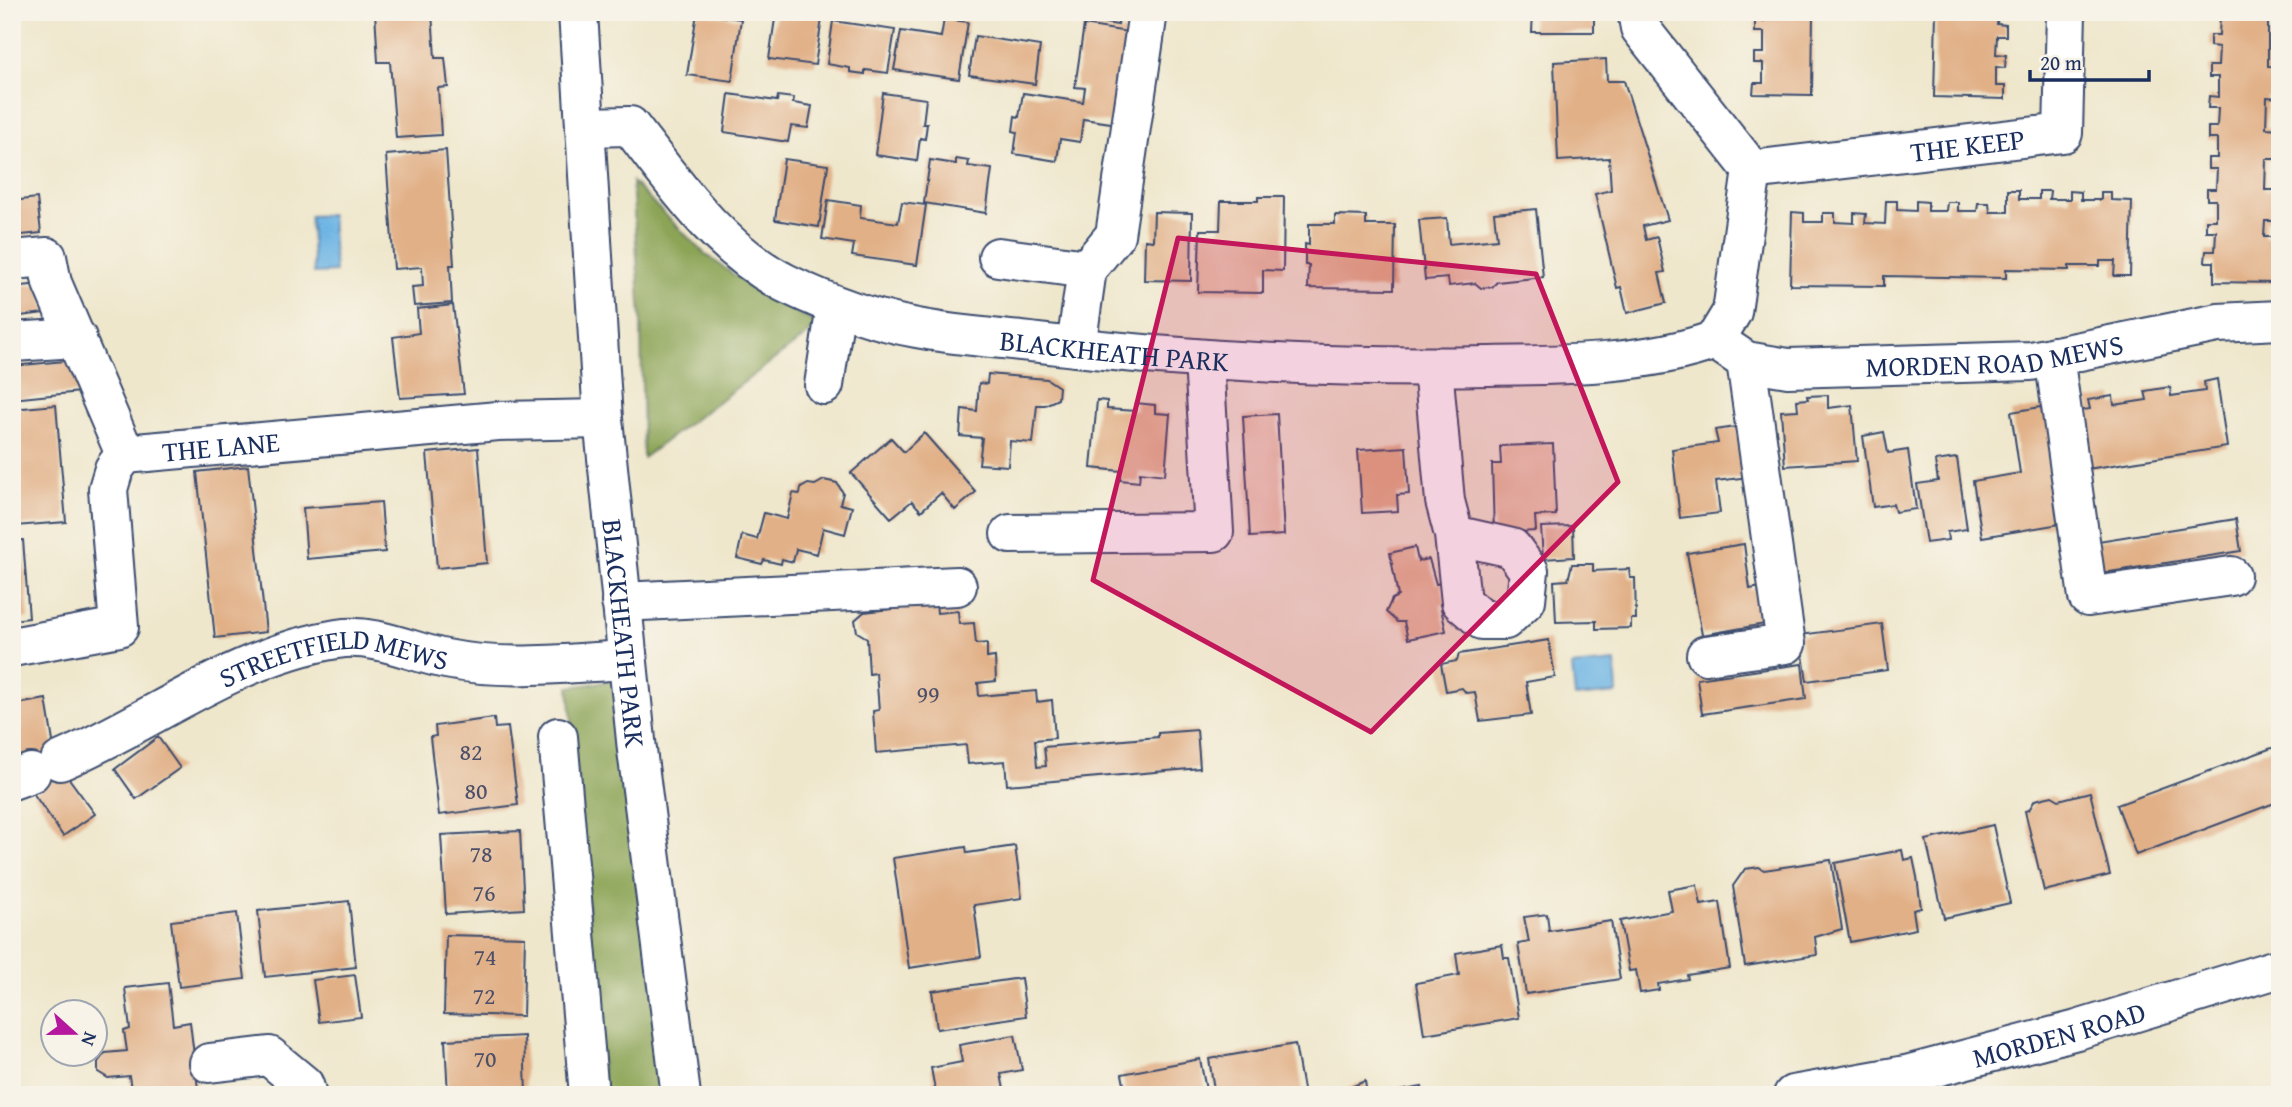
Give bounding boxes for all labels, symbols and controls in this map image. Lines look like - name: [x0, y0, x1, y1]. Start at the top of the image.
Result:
- scale bar: [2030, 38, 2148, 82]
- text: 20 m: [2040, 47, 2082, 78]
- street label: THE KEEP: [1908, 117, 2027, 171]
- street label: BLACKHEATH PARK: [998, 318, 1231, 381]
- street label: MORDEN ROAD MEWS: [1865, 322, 2127, 386]
- street label: THE LANE: [160, 420, 281, 471]
- street label: BLACKHEATH PARK: [593, 517, 657, 750]
- street label: STREETFIELD MEWS: [211, 617, 452, 697]
- house number: 99: [916, 676, 940, 711]
- house number: 82: [459, 734, 483, 769]
- house number: 80: [464, 773, 488, 808]
- house number: 78: [469, 836, 493, 871]
- house number: 76: [472, 875, 496, 910]
- house number: 74: [473, 939, 497, 974]
- house number: 72: [472, 978, 496, 1013]
- street label: MORDEN ROAD: [1968, 990, 2150, 1077]
- north arrow: [38, 998, 108, 1068]
- text: N: [74, 1028, 105, 1050]
- house number: 70: [473, 1041, 497, 1076]

